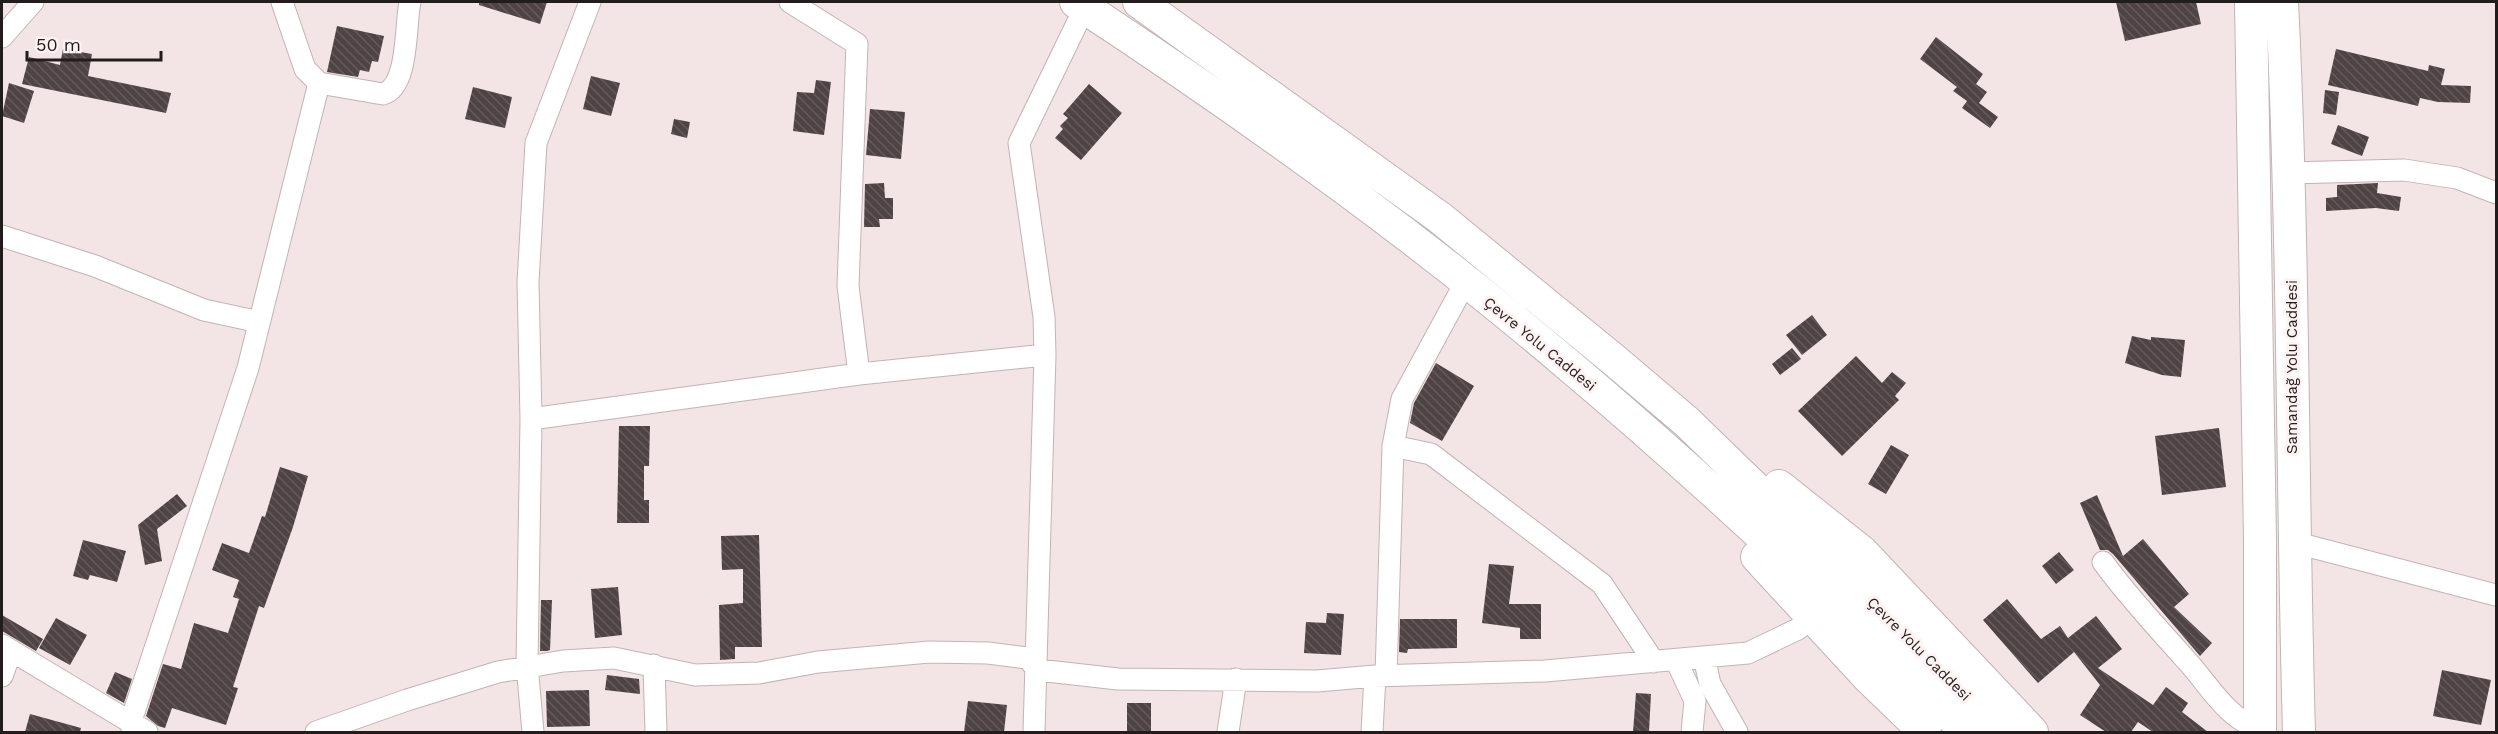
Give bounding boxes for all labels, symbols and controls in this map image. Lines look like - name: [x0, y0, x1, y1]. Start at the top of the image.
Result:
- scale bar: [27, 24, 160, 62]
- text: 50 m: [36, 34, 81, 55]
- street label: Samandağ Yolu Caddesi: [2283, 280, 2301, 454]
- street label: Çevre Yolu Caddesi: [1480, 293, 1600, 395]
- street label: Çevre Yolu Caddesi: [1863, 593, 1975, 705]

